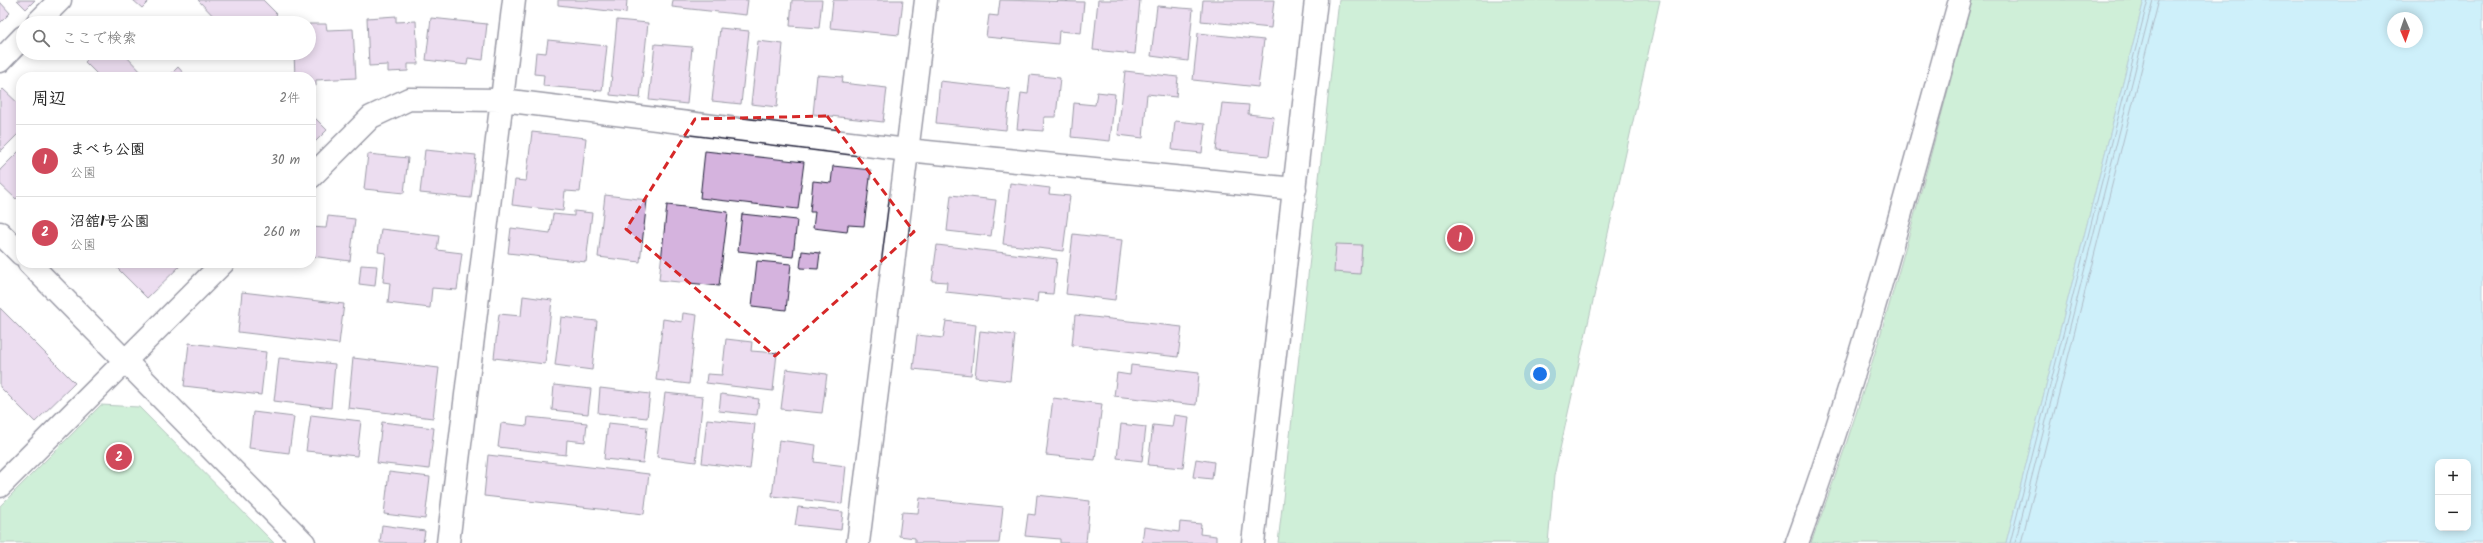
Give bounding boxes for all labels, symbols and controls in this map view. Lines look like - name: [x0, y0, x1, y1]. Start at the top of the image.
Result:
- north arrow: [2387, 12, 2423, 48]
- search box: [16, 16, 316, 60]
- icon: search: [30, 27, 52, 49]
- text: ここで検索: [62, 27, 137, 51]
- text: 周辺: [32, 86, 66, 113]
- text: 2件: [279, 88, 300, 109]
- text: まべち公園: [70, 138, 145, 162]
- text: 1: [43, 150, 47, 171]
- text: 30 m: [271, 150, 300, 171]
- text: 公園: [70, 163, 96, 184]
- text: 沼舘1号公園: [70, 210, 150, 234]
- text: 2: [41, 222, 49, 243]
- text: 260 m: [263, 222, 300, 243]
- pin: 1: [1447, 223, 1473, 253]
- text: 公園: [70, 235, 96, 256]
- your location: [1530, 364, 1550, 384]
- pin: 2: [106, 442, 132, 472]
- map controls: [2435, 459, 2471, 531]
- button: +: [2435, 459, 2471, 495]
- button: −: [2435, 495, 2471, 531]

